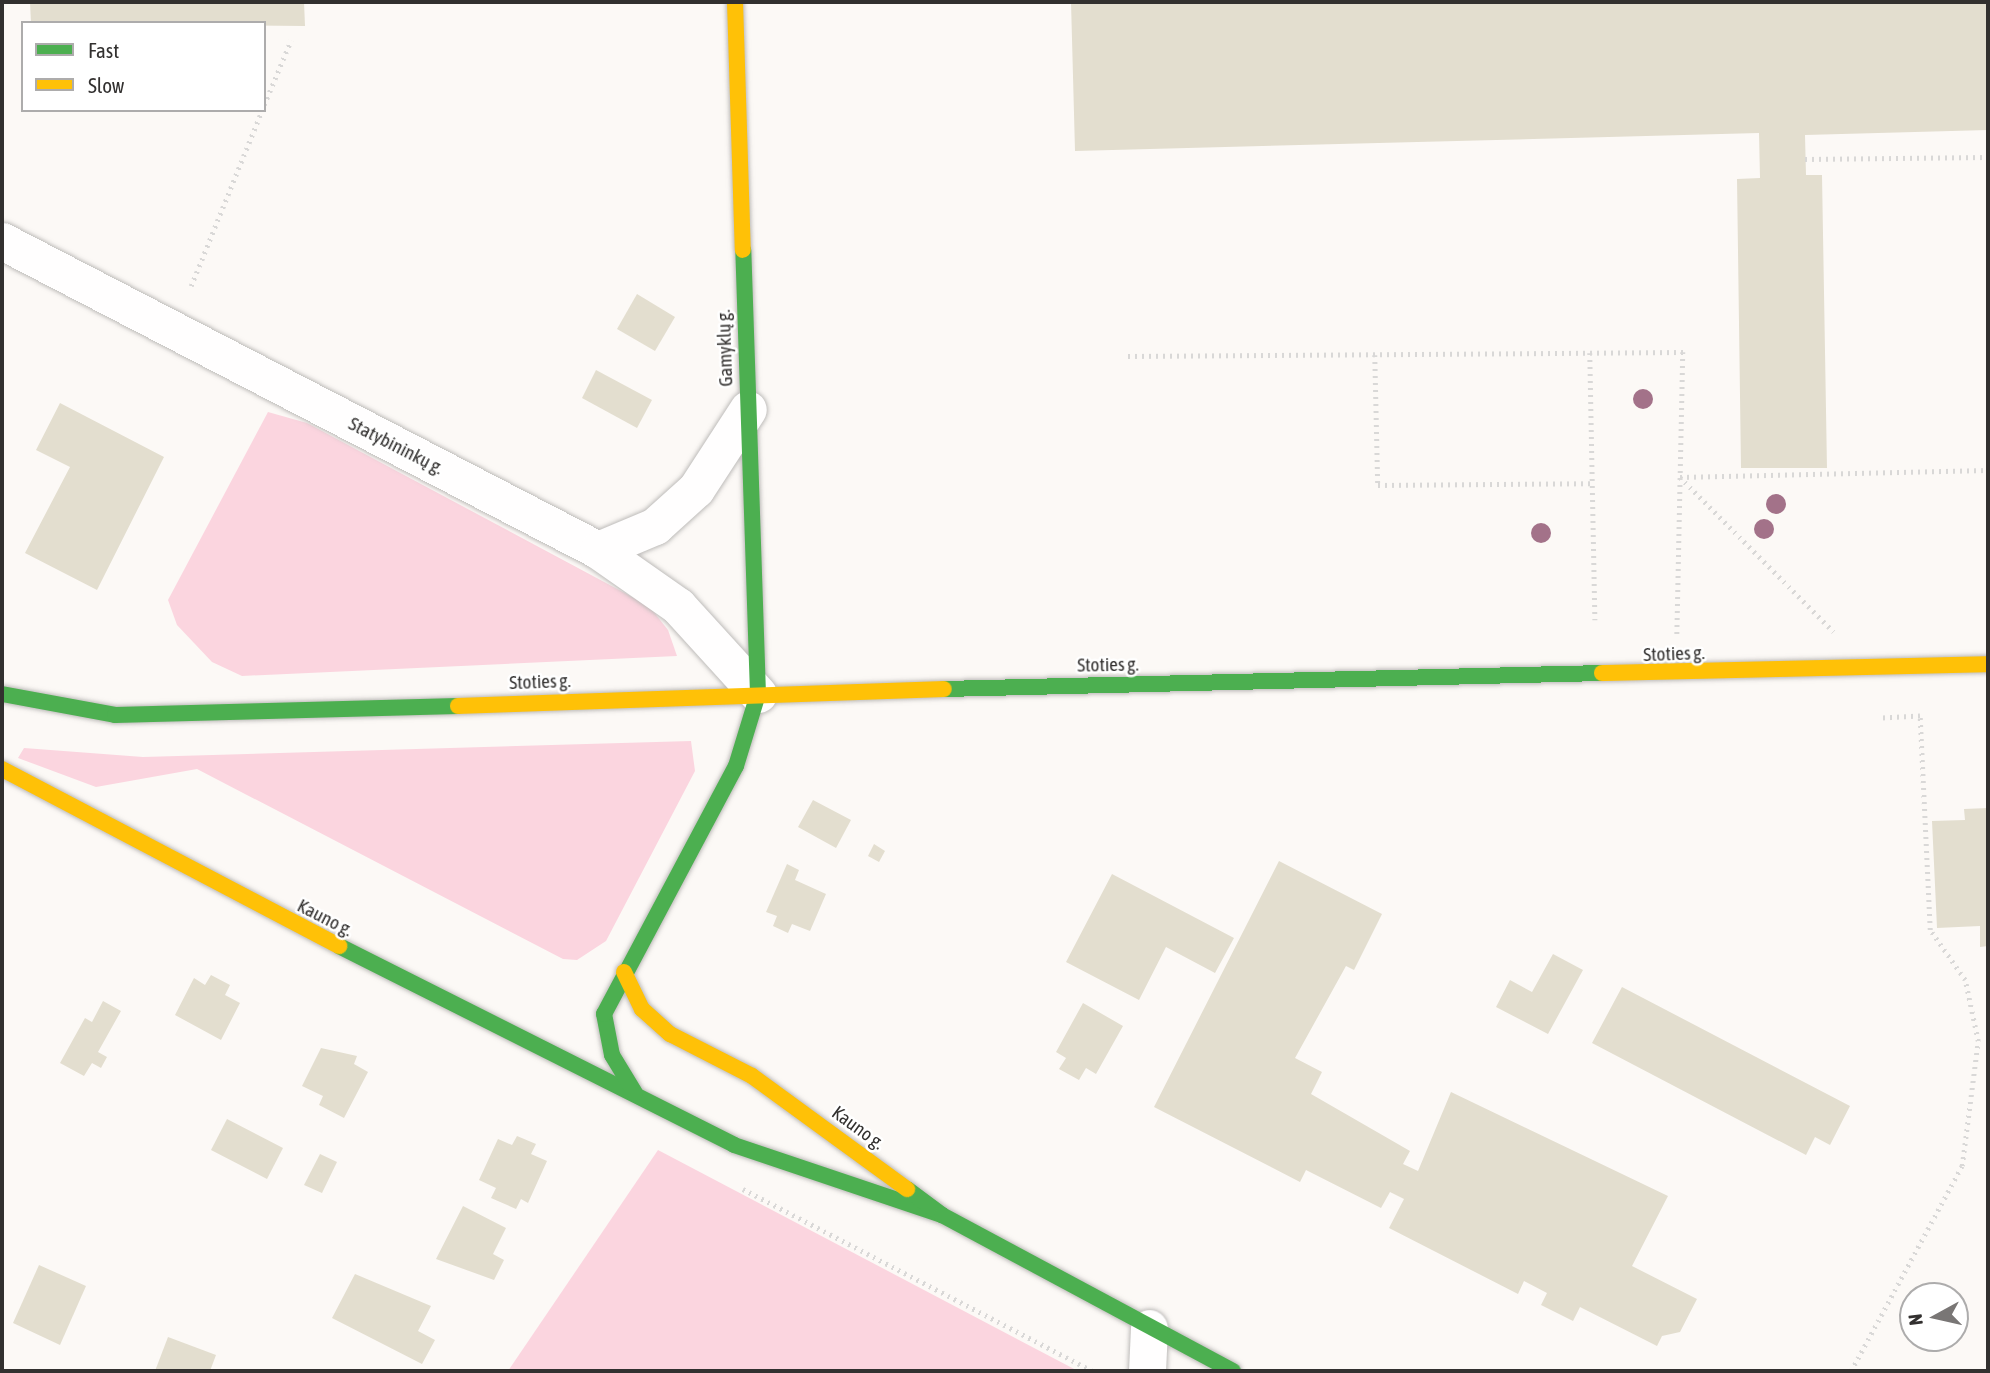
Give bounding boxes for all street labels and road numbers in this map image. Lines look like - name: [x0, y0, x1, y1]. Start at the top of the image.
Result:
- street label: Gamyklų g.: [712, 309, 738, 387]
- street label: Statybininkų g.: [345, 412, 447, 480]
- street label: Stoties g.: [1643, 642, 1705, 666]
- street label: Stoties g.: [1077, 653, 1139, 677]
- street label: Stoties g.: [509, 670, 571, 694]
- street label: Kauno g.: [293, 894, 357, 942]
- street label: Kauno g.: [827, 1101, 889, 1155]

